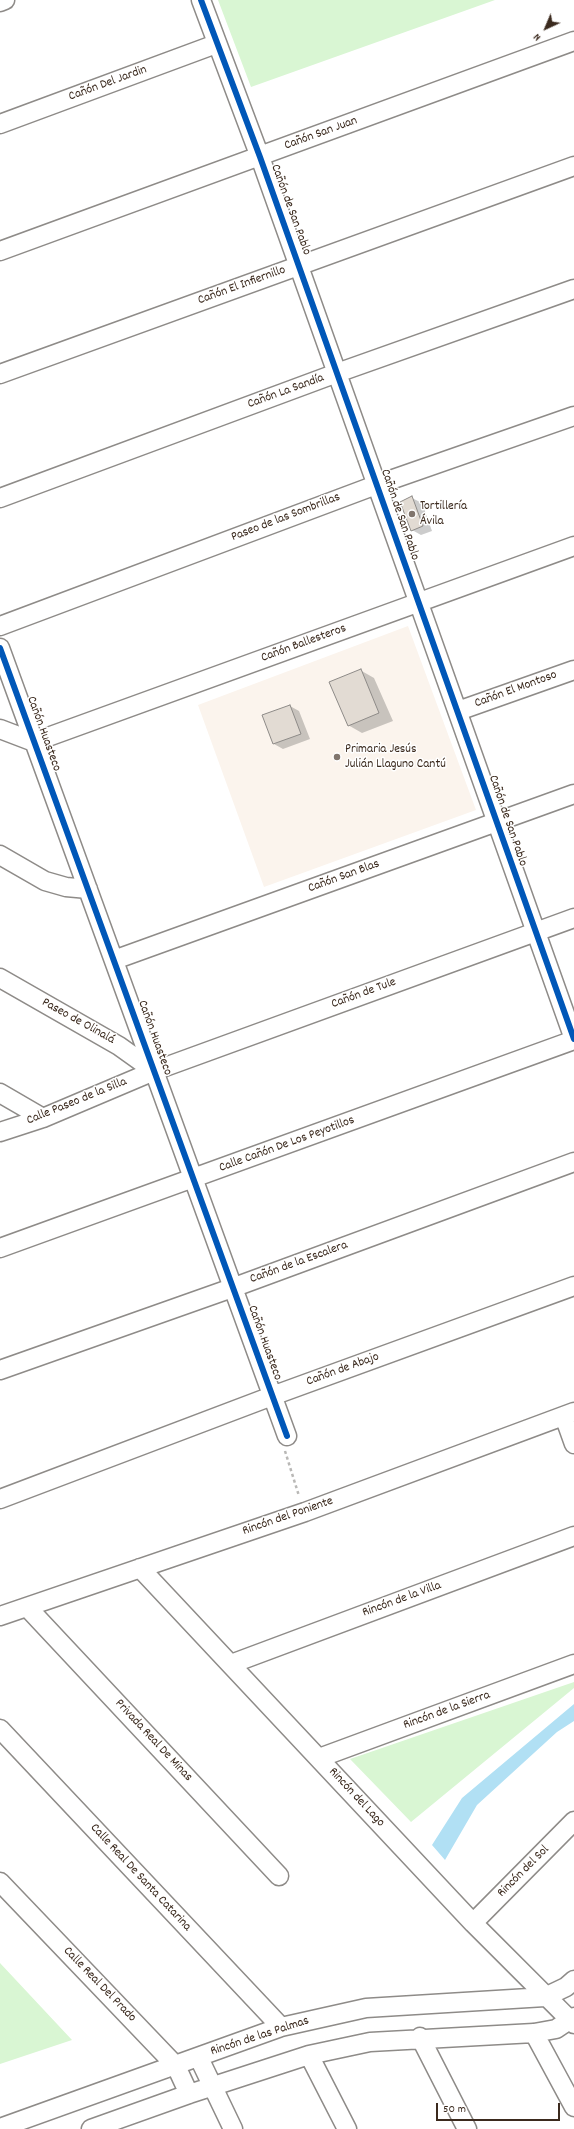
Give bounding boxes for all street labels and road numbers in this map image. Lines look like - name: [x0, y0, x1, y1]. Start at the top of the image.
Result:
- street label: Cañón Del Jardin: [67, 63, 149, 105]
- street label: Cañón San Juan: [282, 114, 360, 154]
- street label: Cañón de San Pablo: [266, 163, 314, 257]
- street label: Cañón El Infiernillo: [196, 263, 288, 309]
- street label: Cañón La Sandía: [246, 371, 326, 413]
- street label: Cañón de San Pablo: [376, 467, 422, 563]
- street label: Paseo de las Sombrillas: [229, 490, 343, 546]
- street label: Cañón Ballesteros: [259, 621, 349, 667]
- street label: Cañón El Montoso: [473, 668, 559, 712]
- street label: Cañón Huasteco: [22, 694, 64, 774]
- street label: Cañón de San Pablo: [484, 773, 530, 869]
- street label: Cañón San Blas: [306, 857, 382, 897]
- street label: Cañón de Tule: [330, 975, 398, 1013]
- street label: Paseo de Olinalá: [39, 995, 117, 1049]
- street label: Cañón Huasteco: [133, 998, 175, 1078]
- street label: Calle Paseo de la Silla: [25, 1075, 129, 1129]
- street label: Calle Cañón De Los Peyotillos: [217, 1113, 357, 1177]
- street label: Cañón de la Escalera: [248, 1238, 350, 1288]
- street label: Cañón Huasteco: [243, 1303, 285, 1383]
- street label: Cañón de Abajo: [305, 1350, 381, 1390]
- street label: Rincón del Poniente: [241, 1494, 335, 1540]
- street label: Rincón de la Villa: [361, 1579, 443, 1621]
- street label: Rincón de la Sierra: [401, 1688, 493, 1734]
- street label: Privada Real De Minas: [111, 1697, 195, 1785]
- street label: Rincón del Lago: [325, 1765, 387, 1831]
- street label: Calle Real De Santa Catarina: [86, 1821, 194, 1935]
- street label: Rincón del Sol: [495, 1843, 553, 1901]
- street label: Calle Real Del Prado: [59, 1944, 139, 2026]
- street label: Rincón de las Palmas: [209, 2014, 311, 2060]

